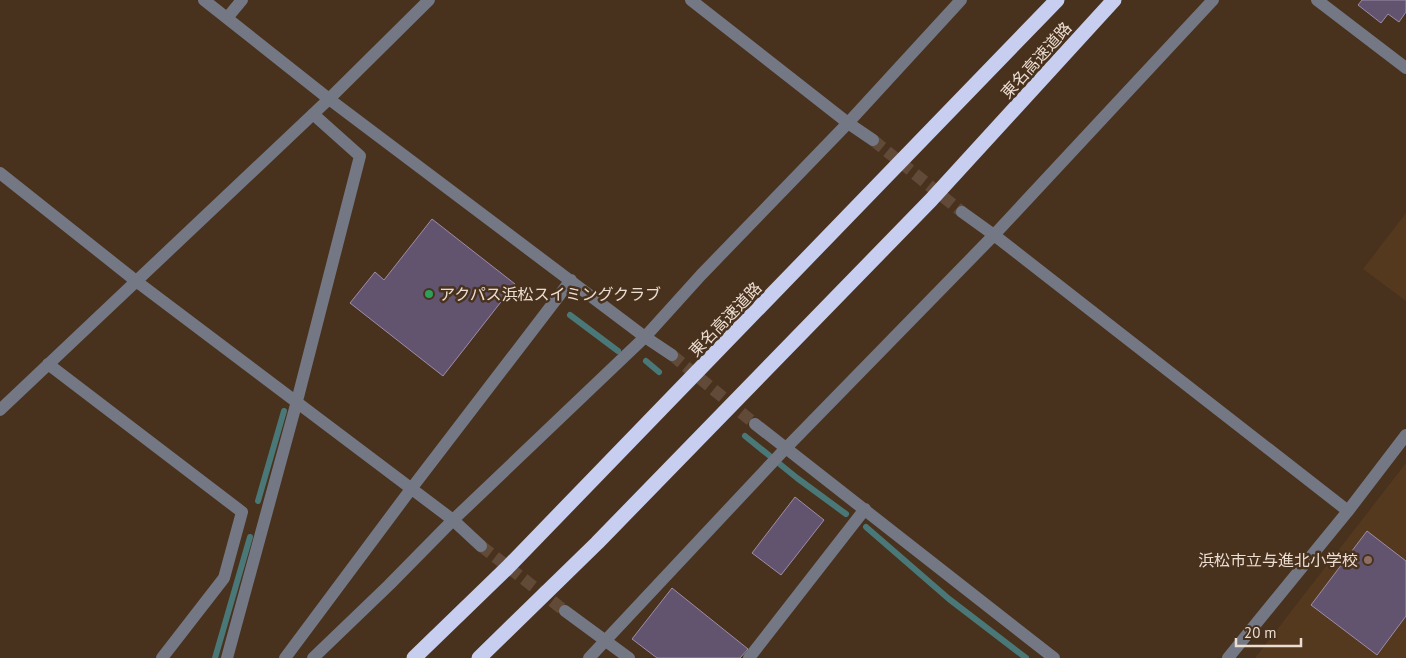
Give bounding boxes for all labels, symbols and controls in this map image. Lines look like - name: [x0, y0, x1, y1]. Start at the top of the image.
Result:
- street label: 東名高速道路: [996, 18, 1076, 102]
- street label: 東名高速道路: [684, 278, 766, 360]
- place label: アクパス浜松スイミングクラブ: [439, 284, 661, 304]
- marker: アクパス浜松スイミングクラブ: [423, 288, 435, 300]
- place label: 浜松市立与進北小学校: [1198, 550, 1358, 570]
- marker: 浜松市立与進北小学校: [1362, 554, 1374, 566]
- scale bar: [1236, 616, 1301, 648]
- text: 20 m: [1244, 623, 1277, 642]

